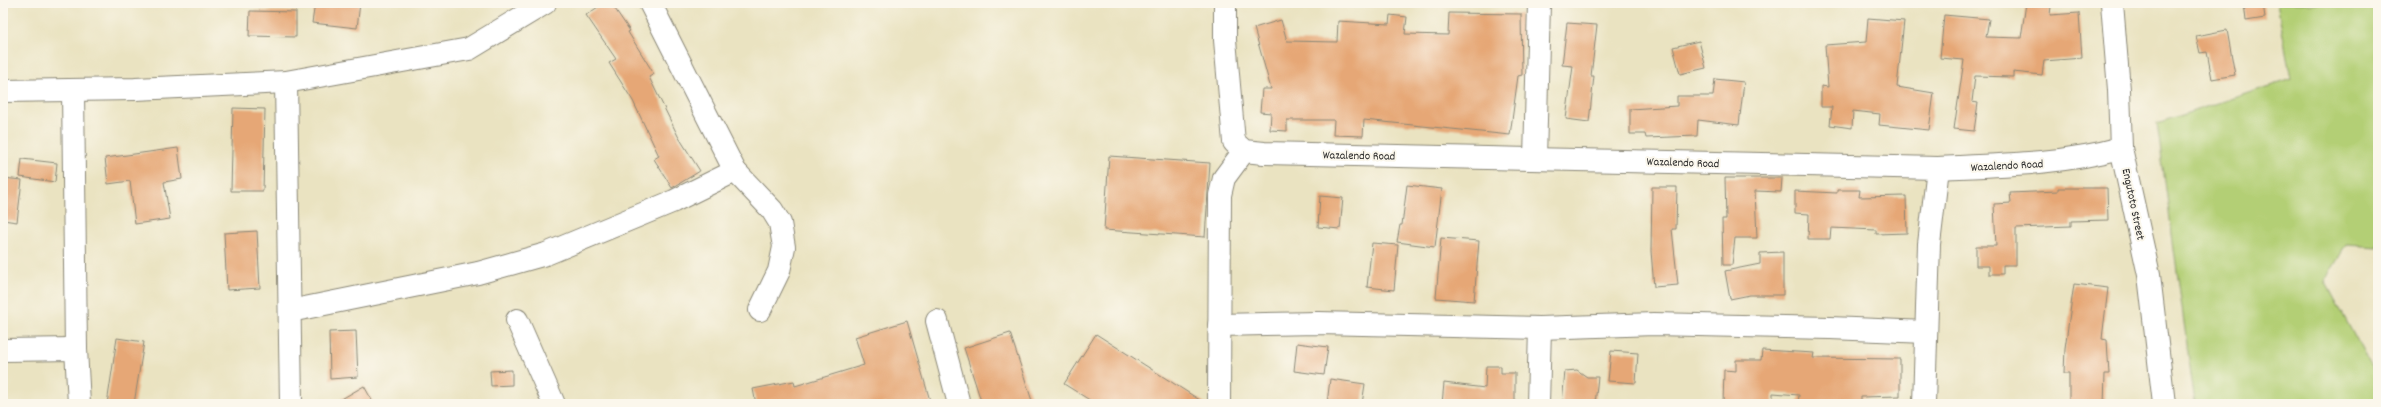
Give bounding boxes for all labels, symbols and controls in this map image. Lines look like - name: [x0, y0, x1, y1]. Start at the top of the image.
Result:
- street label: Wazalendo Road: [1323, 147, 1395, 166]
- street label: Wazalendo Road: [1646, 154, 1719, 173]
- street label: Wazalendo Road: [1970, 156, 2044, 177]
- street label: Engutoto Street: [2117, 167, 2149, 242]

